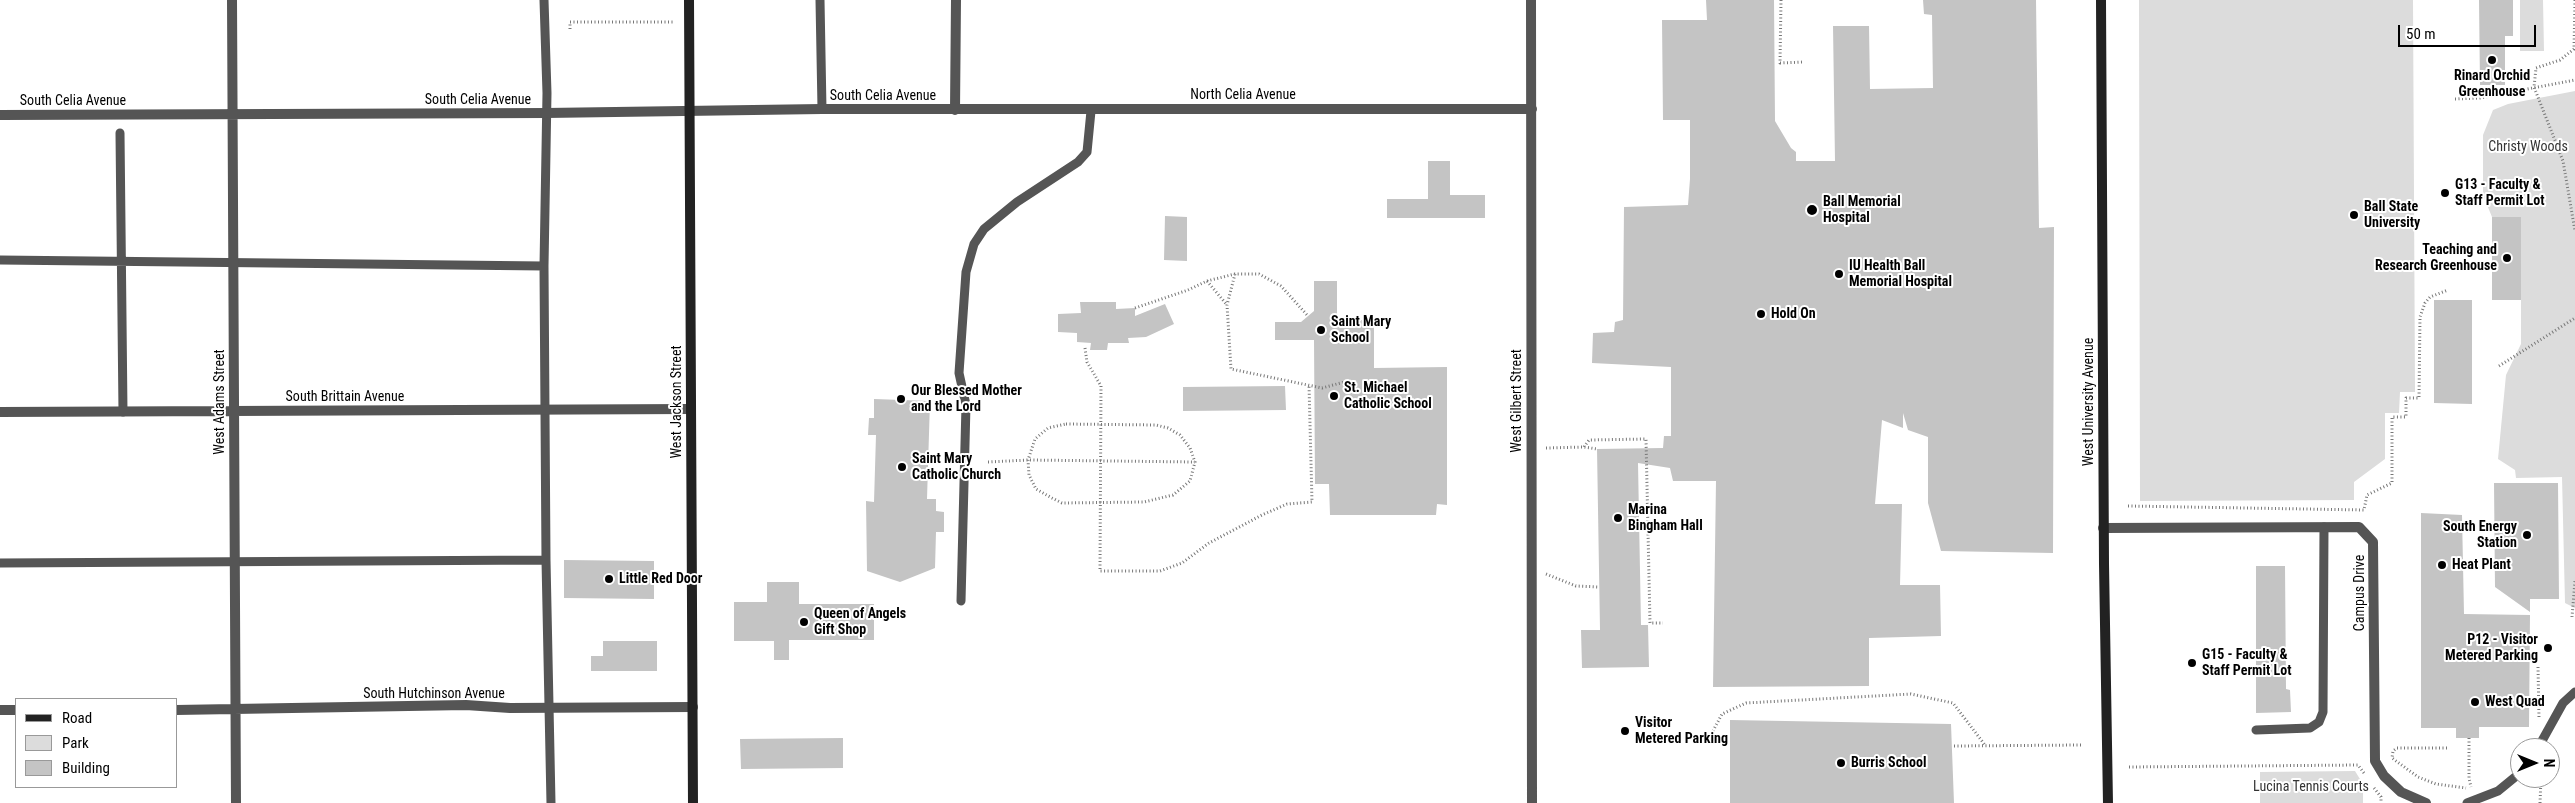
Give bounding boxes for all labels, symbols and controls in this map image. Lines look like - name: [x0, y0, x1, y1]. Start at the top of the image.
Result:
- scale bar: [2400, 15, 2538, 47]
- text: 50 m: [2406, 25, 2436, 43]
- marker: Rinard Orchid Greenhouse: [2486, 54, 2498, 66]
- place label: Rinard Orchid Greenhouse: [2454, 68, 2530, 100]
- street label: North Celia Avenue: [1190, 87, 1296, 103]
- street label: South Celia Avenue: [830, 88, 936, 104]
- street label: South Celia Avenue: [425, 92, 531, 108]
- street label: South Celia Avenue: [20, 93, 126, 109]
- park label: Christy Woods: [2488, 139, 2568, 155]
- place label: G13 - Faculty & Staff Permit Lot: [2455, 177, 2544, 210]
- marker: G13 - Faculty & Staff Permit Lot: [2439, 187, 2451, 199]
- place label: Ball Memorial Hospital: [1823, 194, 1901, 226]
- place label: Ball State University: [2364, 199, 2420, 232]
- marker: Ball Memorial Hospital: [1805, 203, 1819, 217]
- marker: Ball State University: [2348, 209, 2360, 221]
- place label: Teaching and Research Greenhouse: [2375, 242, 2497, 274]
- marker: Teaching and Research Greenhouse: [2501, 252, 2513, 264]
- place label: IU Health Ball Memorial Hospital: [1849, 258, 1952, 290]
- marker: IU Health Ball Memorial Hospital: [1833, 268, 1845, 280]
- place label: Hold On: [1771, 306, 1816, 322]
- marker: Hold On: [1755, 308, 1767, 320]
- place label: Saint Mary School: [1331, 314, 1391, 347]
- marker: Saint Mary School: [1315, 324, 1327, 336]
- street label: West University Avenue: [2081, 338, 2097, 466]
- street label: West Jackson Street: [669, 345, 685, 459]
- street label: West Adams Street: [212, 349, 228, 455]
- street label: West Gilbert Street: [1509, 349, 1525, 453]
- place label: St. Michael Catholic School: [1344, 380, 1432, 412]
- place label: Our Blessed Mother and the Lord: [911, 383, 1022, 416]
- street label: South Brittain Avenue: [286, 389, 404, 405]
- marker: St. Michael Catholic School: [1328, 390, 1340, 402]
- marker: Our Blessed Mother and the Lord: [895, 393, 907, 405]
- place label: Saint Mary Catholic Church: [912, 451, 1001, 484]
- marker: Saint Mary Catholic Church: [896, 461, 908, 473]
- place label: Marina Bingham Hall: [1628, 502, 1703, 534]
- marker: Marina Bingham Hall: [1612, 512, 1624, 524]
- place label: South Energy Station: [2443, 519, 2517, 552]
- marker: South Energy Station: [2521, 529, 2533, 541]
- street label: Campus Drive: [2352, 555, 2368, 631]
- place label: Heat Plant: [2452, 557, 2511, 573]
- marker: Heat Plant: [2436, 559, 2448, 571]
- place label: Little Red Door: [619, 571, 702, 587]
- marker: Little Red Door: [603, 573, 615, 585]
- place label: Queen of Angels Gift Shop: [814, 606, 906, 638]
- marker: Queen of Angels Gift Shop: [798, 616, 810, 628]
- place label: P12 - Visitor Metered Parking: [2445, 632, 2538, 664]
- marker: P12 - Visitor Metered Parking: [2542, 642, 2554, 654]
- place label: G15 - Faculty & Staff Permit Lot: [2202, 647, 2291, 680]
- marker: G15 - Faculty & Staff Permit Lot: [2186, 657, 2198, 669]
- street label: South Hutchinson Avenue: [363, 686, 505, 702]
- place label: West Quad: [2485, 694, 2545, 710]
- marker: West Quad: [2469, 696, 2481, 708]
- legend: [15, 698, 178, 788]
- text: Road: [62, 709, 92, 727]
- place label: Visitor Metered Parking: [1635, 715, 1728, 748]
- marker: Visitor Metered Parking: [1619, 725, 1631, 737]
- text: Park: [62, 734, 89, 752]
- north arrow: [2510, 738, 2560, 788]
- place label: Burris School: [1851, 755, 1926, 771]
- marker: Burris School: [1835, 757, 1847, 769]
- text: Building: [62, 759, 110, 777]
- text: N: [2541, 759, 2557, 767]
- park label: Lucina Tennis Courts: [2253, 779, 2369, 795]

